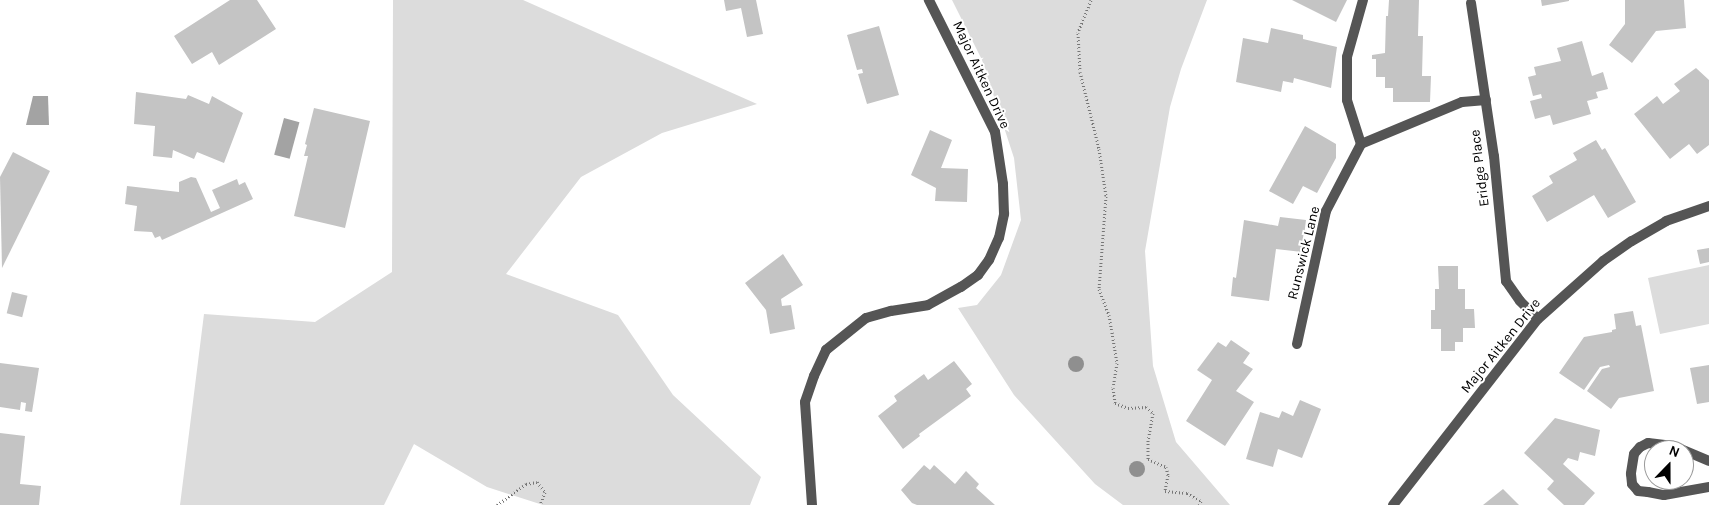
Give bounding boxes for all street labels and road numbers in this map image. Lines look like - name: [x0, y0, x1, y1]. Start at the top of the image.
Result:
- street label: Major Aitken Drive: [949, 18, 1013, 132]
- street label: Eridge Place: [1467, 128, 1493, 208]
- street label: Runswick Lane: [1284, 205, 1324, 301]
- street label: Major Aitken Drive: [1458, 295, 1544, 397]

